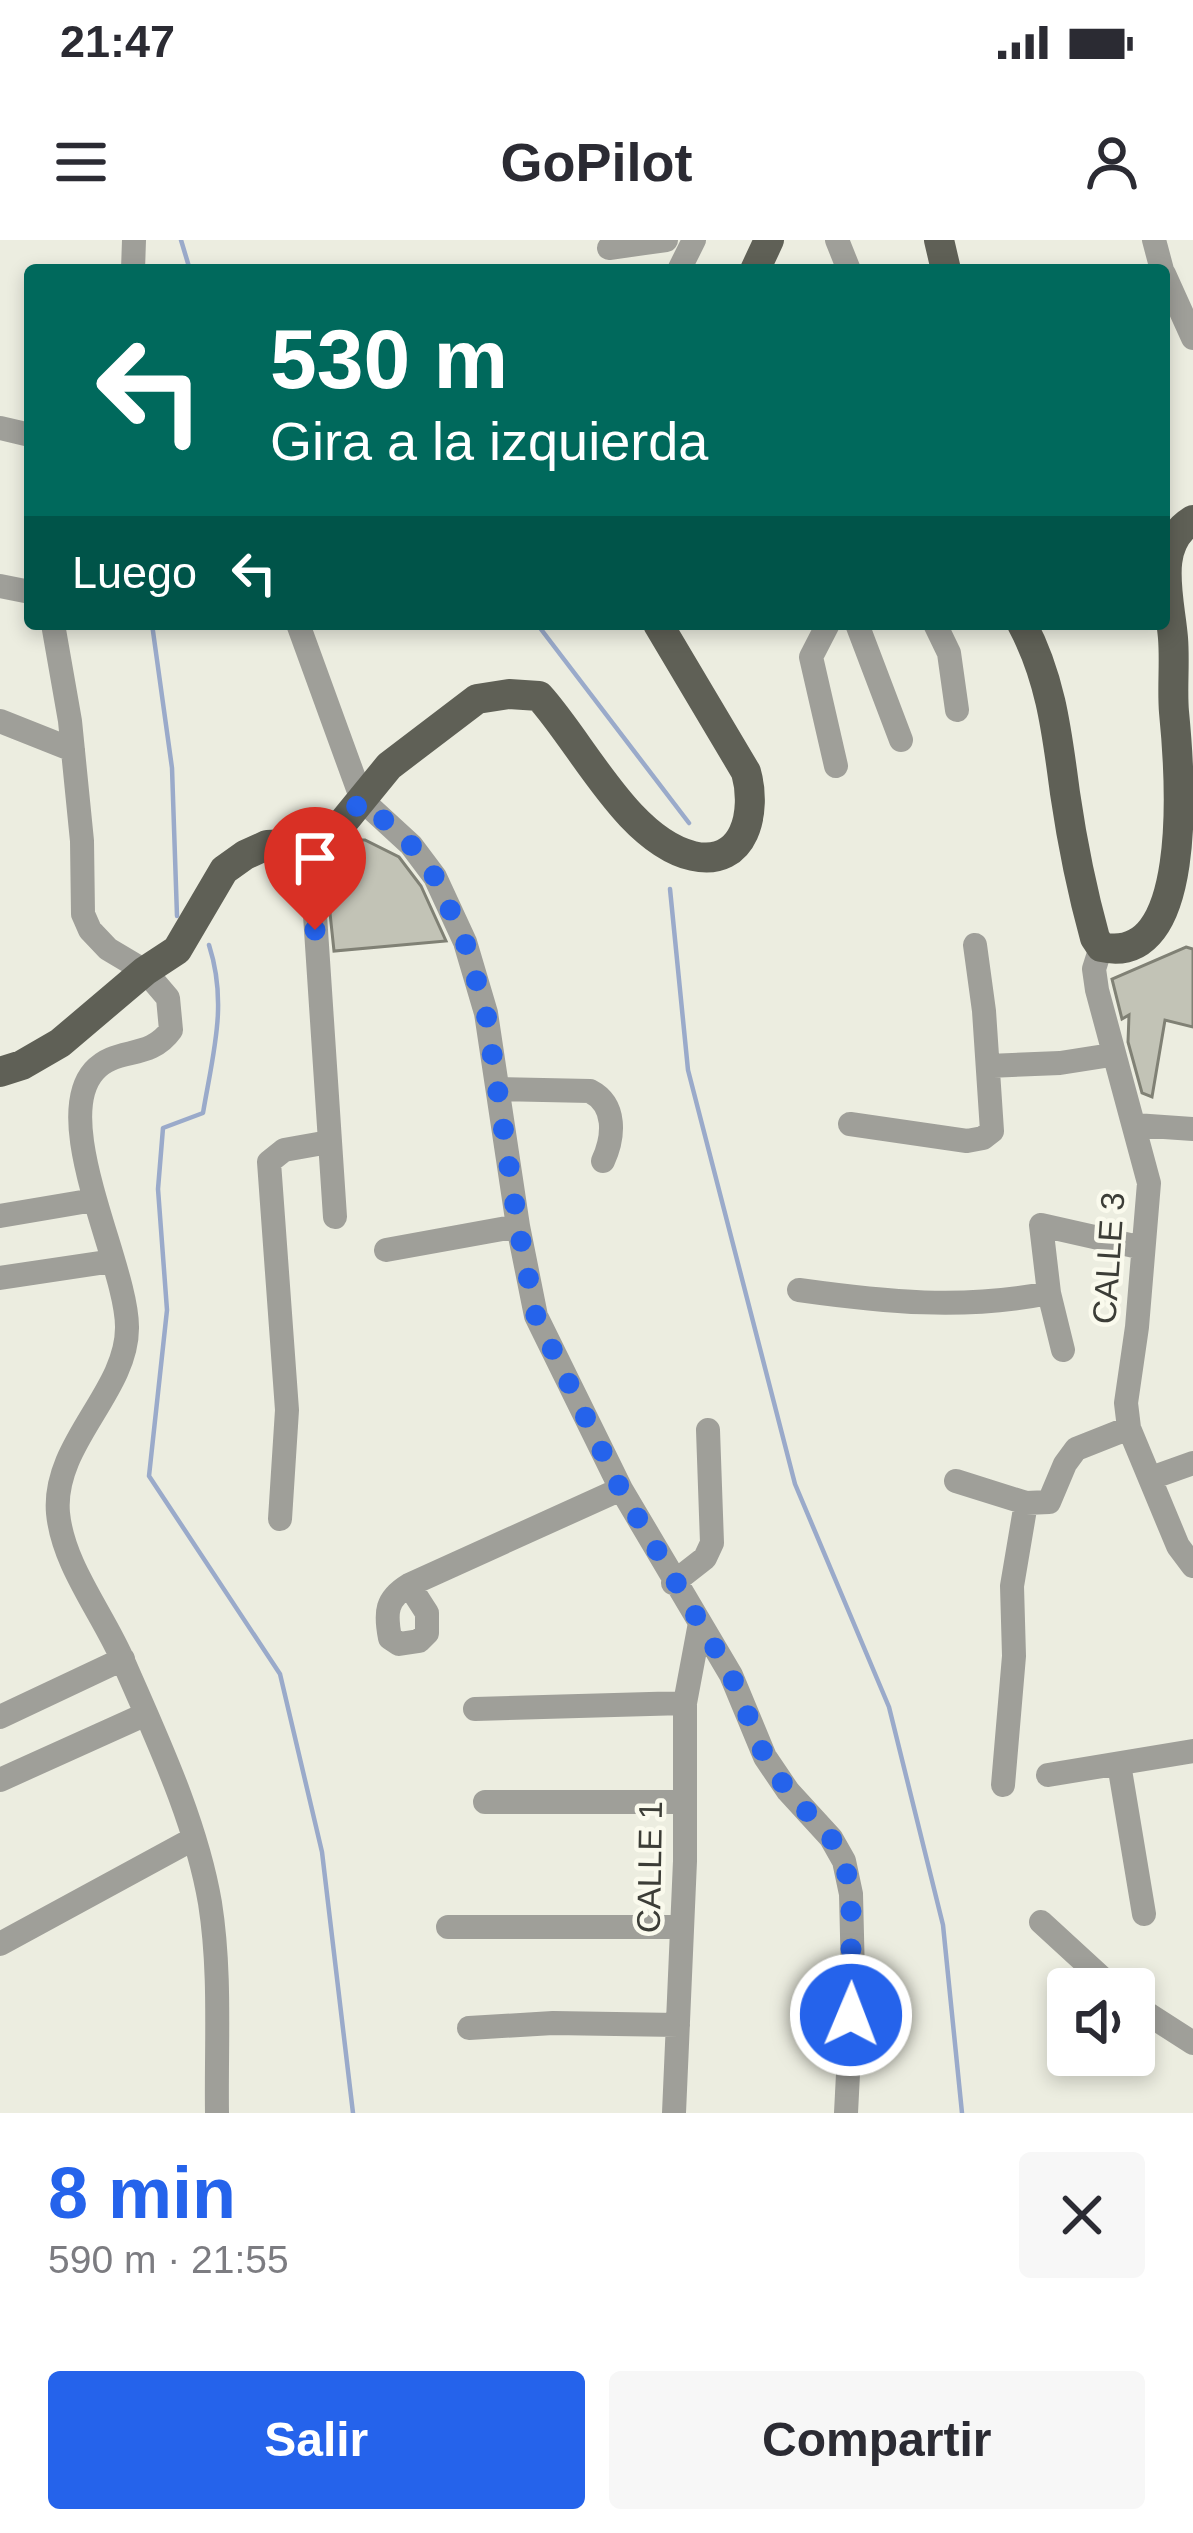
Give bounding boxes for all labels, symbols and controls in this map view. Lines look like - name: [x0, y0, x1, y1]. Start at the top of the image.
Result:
- text: 21:47: [60, 16, 175, 67]
- icon: menu: [48, 129, 114, 195]
- icon: person: [1079, 129, 1145, 195]
- text: GoPilot: [501, 132, 692, 192]
- icon: left: [72, 312, 228, 468]
- text: 530 m: [270, 312, 508, 406]
- text: Gira a la izquierda: [270, 411, 708, 471]
- icon: left: [221, 540, 287, 606]
- text: Luego: [72, 547, 197, 598]
- pin: [264, 807, 366, 930]
- icon: arrive: [282, 825, 348, 891]
- street label: CALLE 3: [1085, 1191, 1132, 1325]
- street label: CALLE 1: [630, 1801, 669, 1933]
- position arrow: [788, 1952, 914, 2078]
- map controls: [1047, 1968, 1155, 2076]
- button: sound: [1047, 1968, 1155, 2076]
- button: close: [1019, 2152, 1145, 2278]
- text: 8 min: [48, 2153, 236, 2233]
- text: 590 m · 21:55: [48, 2238, 289, 2281]
- button: Salir: [48, 2371, 585, 2509]
- button: Compartir: [609, 2371, 1145, 2509]

